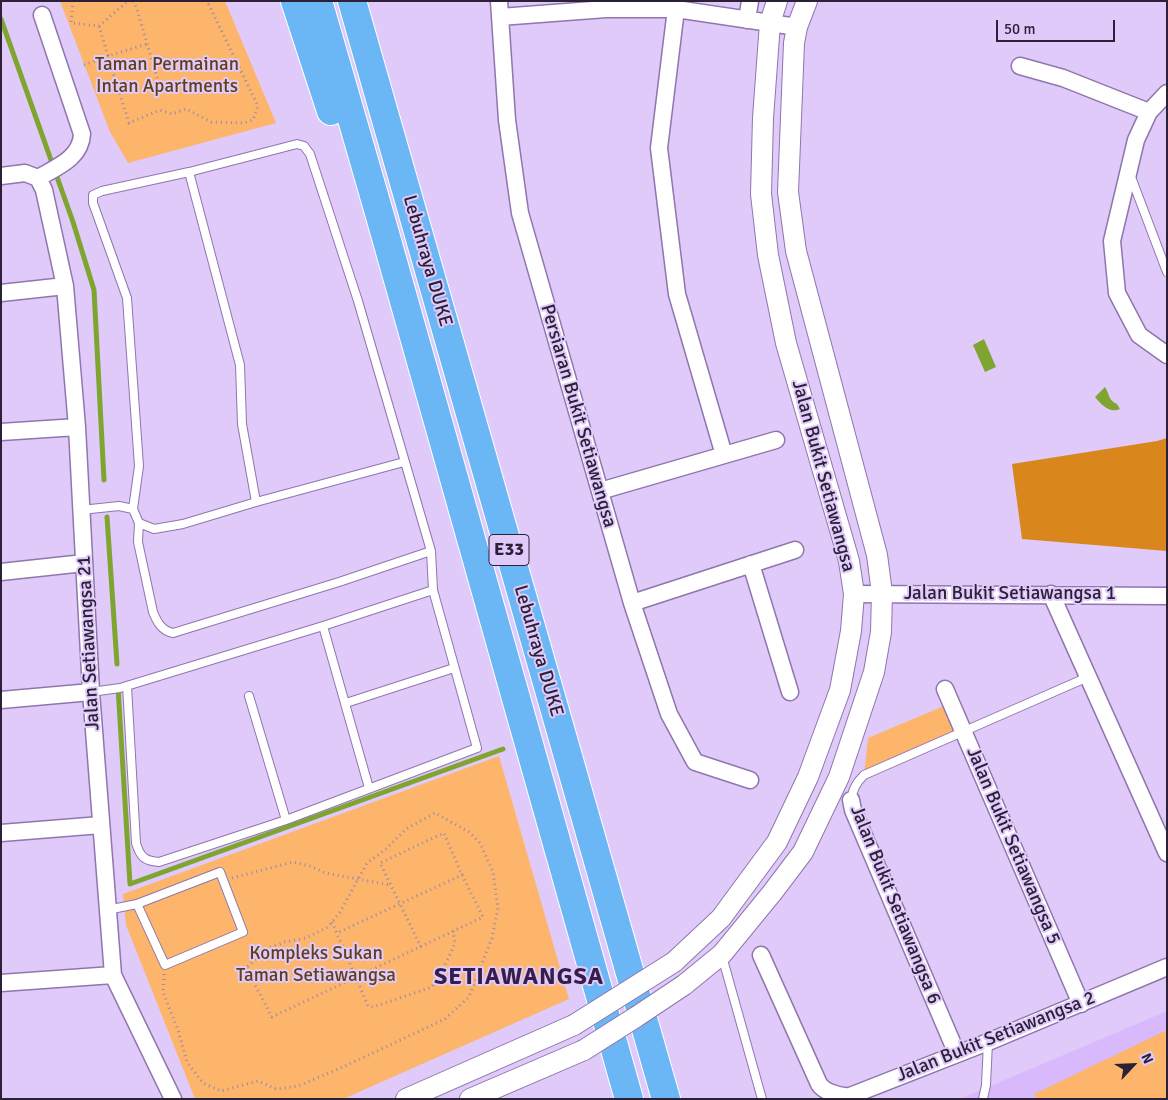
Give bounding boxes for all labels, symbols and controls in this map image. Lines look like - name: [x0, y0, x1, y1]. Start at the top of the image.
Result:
- scale bar: [998, 10, 1117, 42]
- text: 50 m: [1004, 20, 1035, 38]
- park label: Taman Permainan Intan Apartments: [95, 54, 239, 98]
- street label: Lebuhraya DUKE: [397, 193, 457, 329]
- street label: Persiaran Bukit Setiawangsa: [535, 302, 621, 530]
- street label: Jalan Bukit Setiawangsa: [786, 378, 860, 574]
- road number: E33: [489, 534, 529, 566]
- street label: Jalan Setiawangsa 21: [73, 555, 105, 731]
- street label: Lebuhraya DUKE: [508, 583, 568, 719]
- street label: Jalan Bukit Setiawangsa 1: [904, 583, 1116, 605]
- street label: Jalan Bukit Setiawangsa 5: [961, 744, 1065, 948]
- street label: Jalan Bukit Setiawangsa 6: [845, 802, 945, 1008]
- park label: Kompleks Sukan Taman Setiawangsa: [236, 943, 396, 987]
- district label: SETIAWANGSA: [433, 964, 605, 992]
- street label: Jalan Bukit Setiawangsa 2: [893, 987, 1099, 1087]
- north arrow: [1108, 1040, 1158, 1090]
- text: N: [1137, 1050, 1157, 1066]

